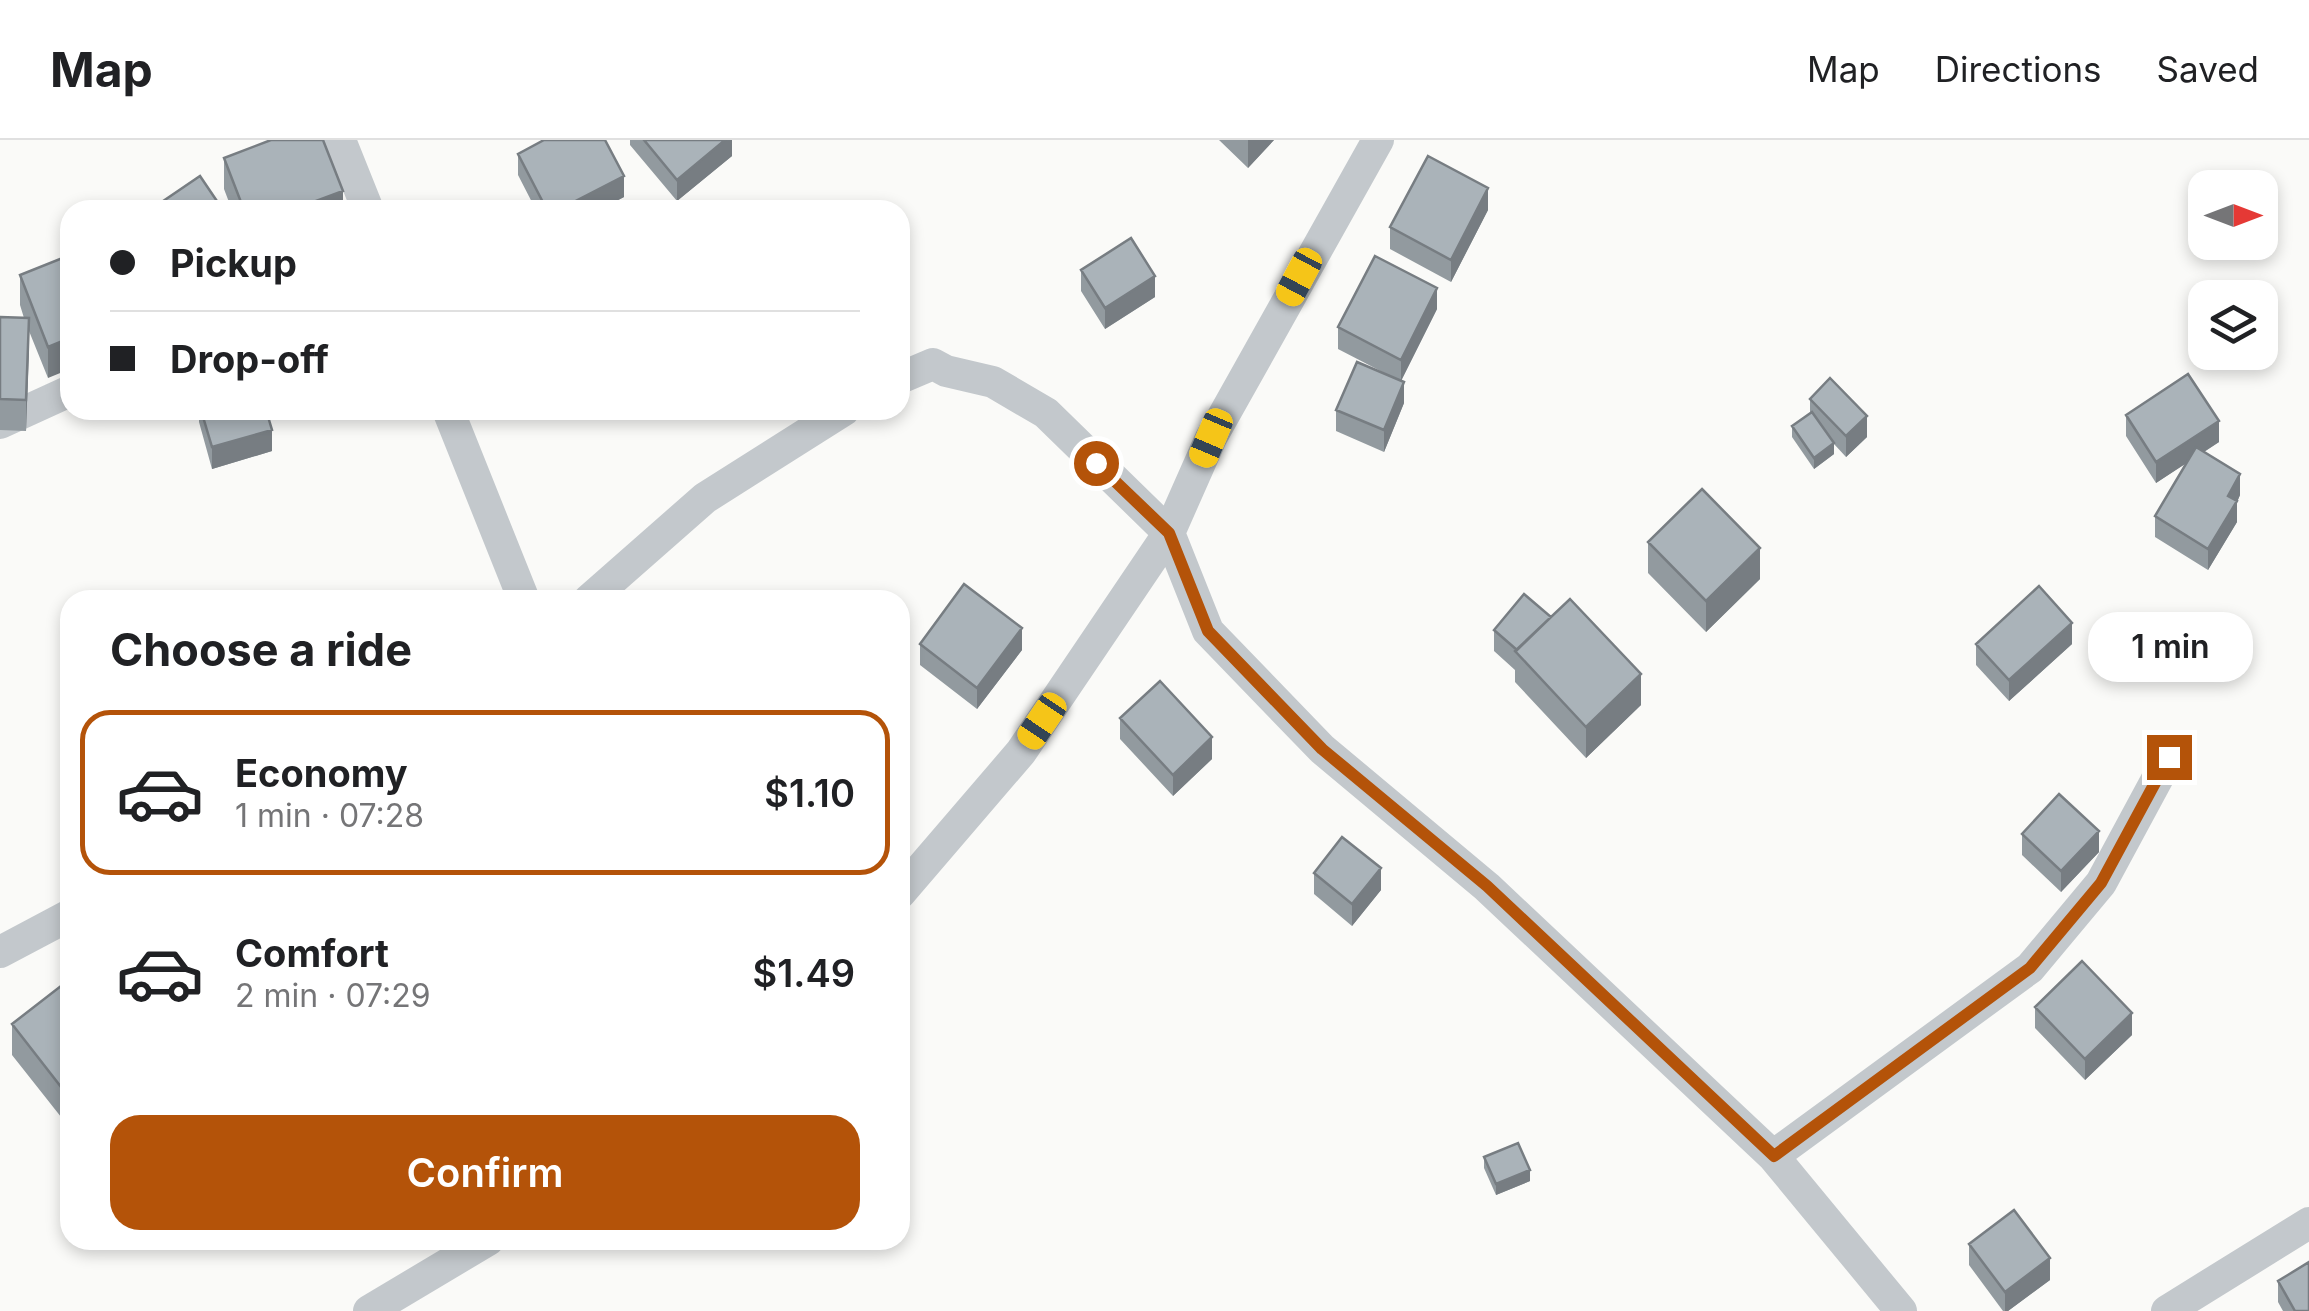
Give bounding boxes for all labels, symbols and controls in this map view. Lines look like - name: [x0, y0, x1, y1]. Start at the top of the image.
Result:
- text: Map: [50, 40, 153, 99]
- text: Map: [1807, 48, 1880, 90]
- text: Directions: [1935, 48, 2102, 90]
- text: Saved: [2157, 48, 2259, 90]
- north arrow: [2188, 170, 2278, 260]
- map controls: [2188, 170, 2278, 370]
- text: Pickup: [170, 240, 297, 286]
- car: [1272, 243, 1326, 311]
- button: layers: [2188, 280, 2278, 370]
- text: Drop-off: [170, 336, 329, 382]
- car: [1185, 405, 1237, 471]
- route start: [1074, 441, 1119, 486]
- callout: 1 min: [2086, 612, 2252, 682]
- text: Choose a ride: [110, 622, 412, 677]
- text: 1 min: [2131, 627, 2210, 666]
- car: [1013, 688, 1071, 754]
- route end: [2147, 735, 2192, 780]
- icon: car: [115, 748, 205, 838]
- text: Economy: [235, 750, 408, 796]
- text: $1.10: [764, 770, 855, 816]
- text: 1 min · 07:28: [235, 796, 424, 835]
- icon: car: [115, 928, 205, 1018]
- text: Comfort: [235, 930, 389, 976]
- text: $1.49: [752, 950, 855, 996]
- text: 2 min · 07:29: [235, 976, 431, 1015]
- button: Confirm: [110, 1115, 860, 1230]

